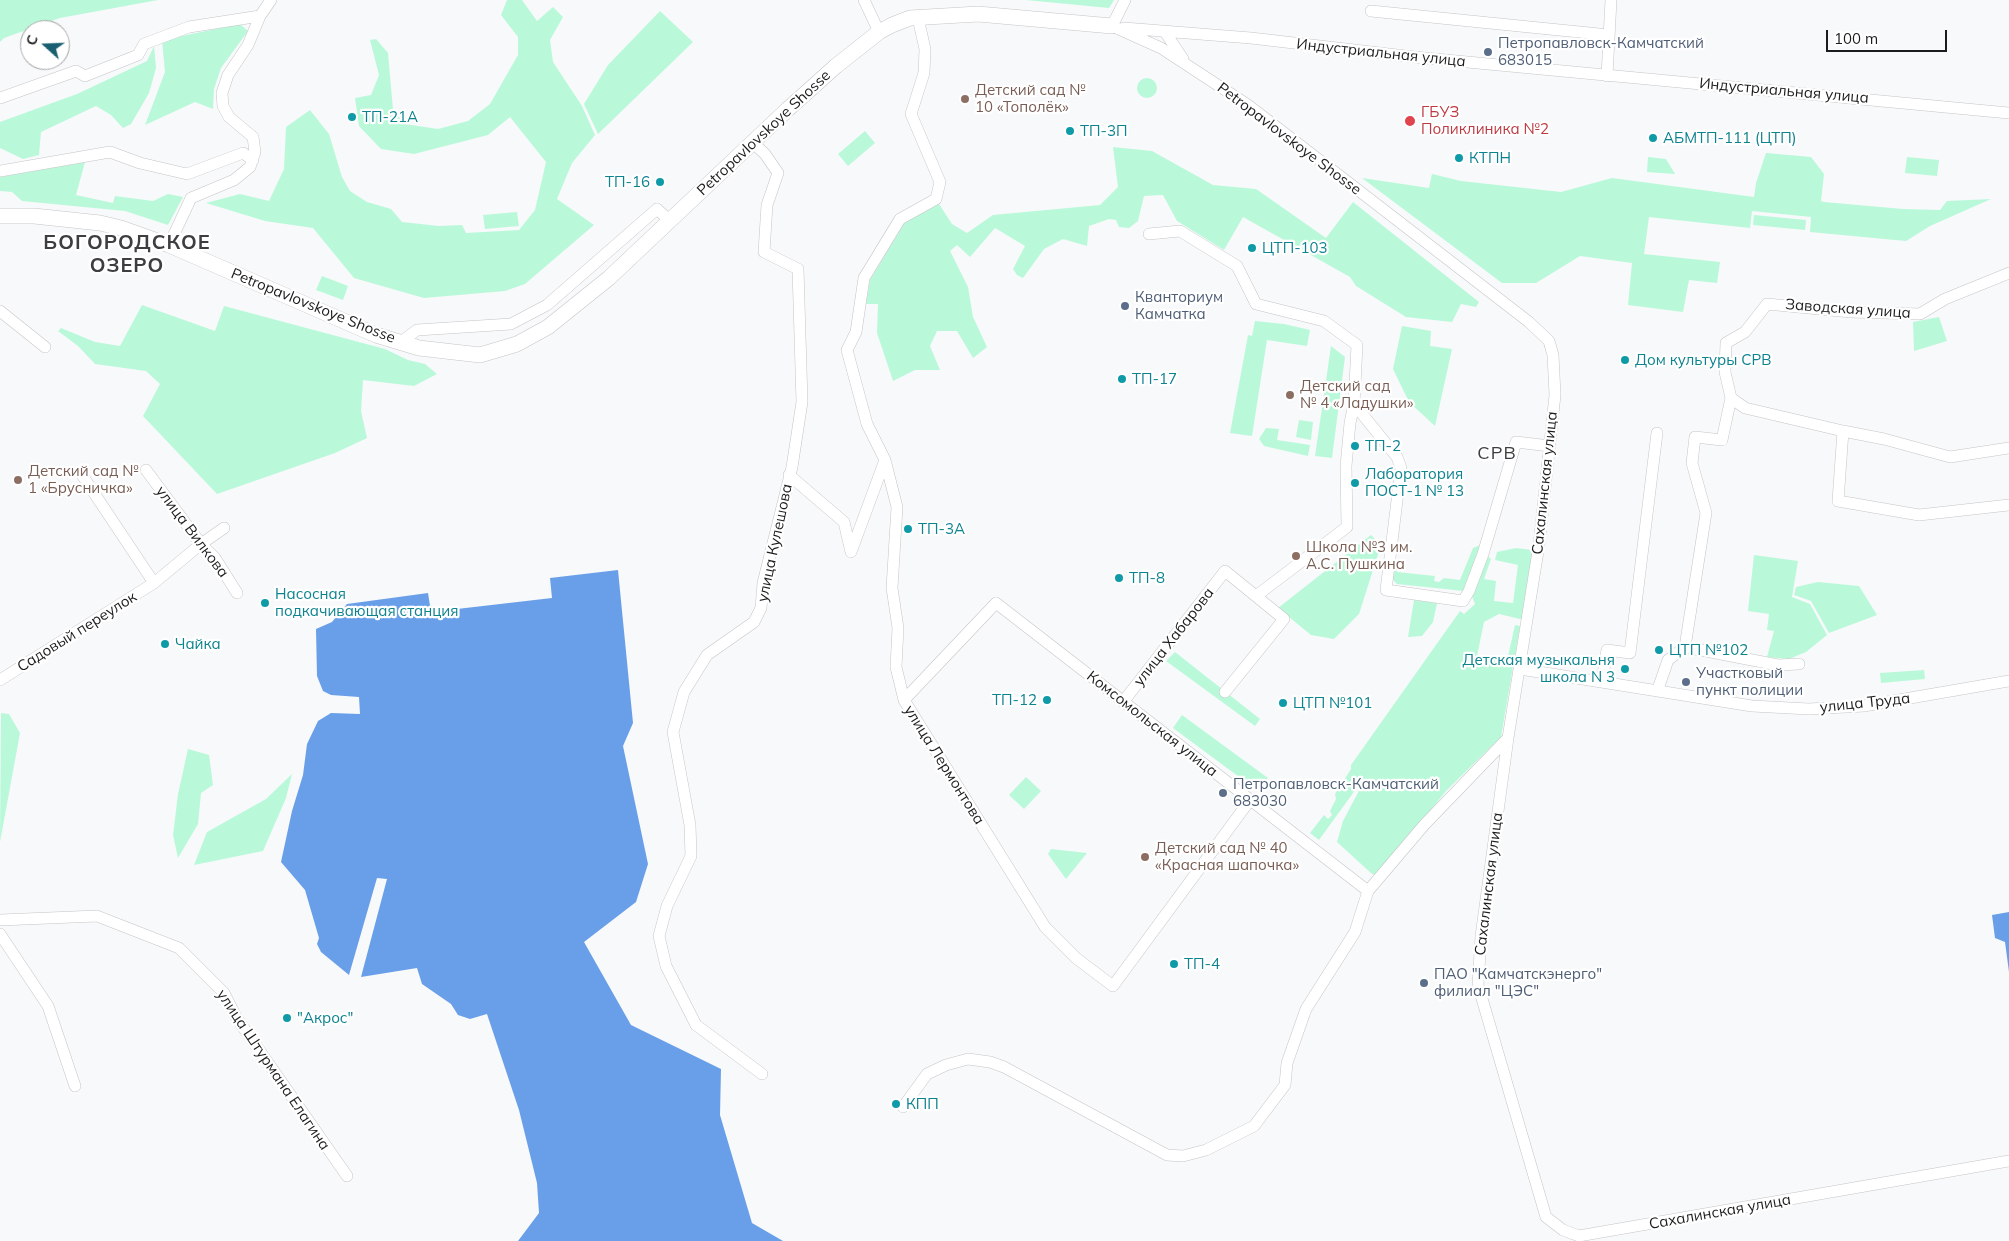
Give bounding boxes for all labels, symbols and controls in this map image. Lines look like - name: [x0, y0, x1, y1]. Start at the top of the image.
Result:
- north arrow: [20, 20, 70, 70]
- scale bar: [1829, 20, 1950, 52]
- text: 100 m: [1834, 29, 1878, 48]
- text: С: [22, 33, 42, 48]
- place label: Петропавловск-Камчатский 683015: [1498, 34, 1704, 69]
- street label: Индустриальная улица: [1296, 35, 1466, 71]
- marker: Петропавловск-Камчатский 683015: [1482, 46, 1494, 58]
- street label: Petropavlovskoye Shosse: [694, 67, 834, 199]
- street label: Индустриальная улица: [1699, 75, 1869, 107]
- street label: Petropavlovskoye Shosse: [1213, 79, 1365, 199]
- place label: Детский сад № 10 «Тополёк»: [975, 81, 1086, 116]
- marker: Детский сад № 10 «Тополёк»: [959, 93, 971, 105]
- place label: ГБУЗ Поликлиника №2: [1421, 103, 1549, 138]
- place label: ТП-21А: [362, 108, 418, 126]
- marker: ТП-21А: [346, 111, 358, 123]
- marker: ГБУЗ Поликлиника №2: [1403, 114, 1417, 128]
- place label: ТП-3П: [1080, 122, 1127, 140]
- marker: ТП-3П: [1064, 125, 1076, 137]
- place label: АБМТП-111 (ЦТП): [1663, 129, 1797, 147]
- marker: АБМТП-111 (ЦТП): [1647, 132, 1659, 144]
- place label: КТПН: [1469, 149, 1511, 167]
- marker: КТПН: [1453, 152, 1465, 164]
- place label: ТП-16: [605, 173, 650, 191]
- marker: ТП-16: [654, 176, 666, 188]
- district label: БОГОРОДСКОЕ ОЗЕРО: [42, 231, 212, 278]
- place label: ЦТП-103: [1262, 239, 1328, 257]
- marker: ЦТП-103: [1246, 242, 1258, 254]
- street label: Petropavlovskoye Shosse: [228, 265, 398, 347]
- place label: Кванториум Камчатка: [1135, 288, 1223, 323]
- street label: Заводская улица: [1785, 296, 1911, 322]
- marker: Кванториум Камчатка: [1119, 300, 1131, 312]
- place label: Дом культуры СРВ: [1635, 351, 1772, 369]
- marker: Дом культуры СРВ: [1619, 354, 1631, 366]
- place label: ТП-17: [1132, 370, 1177, 388]
- marker: ТП-17: [1116, 373, 1128, 385]
- place label: Детский сад № 4 «Ладушки»: [1300, 377, 1414, 412]
- marker: Детский сад № 4 «Ладушки»: [1284, 389, 1296, 401]
- street label: Сахалинская улица: [1529, 411, 1561, 555]
- place label: ТП-2: [1365, 437, 1401, 455]
- marker: ТП-2: [1349, 440, 1361, 452]
- district label: СРВ: [1477, 443, 1517, 465]
- place label: Детский сад № 1 «Брусничка»: [28, 462, 139, 497]
- place label: Лаборатория ПОСТ-1 № 13: [1365, 465, 1464, 500]
- marker: Детский сад № 1 «Брусничка»: [12, 474, 24, 486]
- marker: Лаборатория ПОСТ-1 № 13: [1349, 477, 1361, 489]
- street label: улица Кулешова: [754, 482, 796, 604]
- street label: улица Вилкова: [152, 483, 232, 581]
- place label: ТП-3А: [918, 520, 965, 538]
- marker: ТП-3А: [902, 523, 914, 535]
- place label: Школа №3 им. А.С. Пушкина: [1306, 538, 1412, 573]
- marker: Школа №3 им. А.С. Пушкина: [1290, 550, 1302, 562]
- place label: ТП-8: [1129, 569, 1165, 587]
- marker: ТП-8: [1113, 572, 1125, 584]
- street label: улица Хабарова: [1130, 584, 1218, 690]
- place label: Насосная подкачивающая станция: [275, 585, 458, 620]
- street label: Садовый переулок: [14, 588, 140, 676]
- marker: Насосная подкачивающая станция: [259, 597, 271, 609]
- place label: Чайка: [175, 635, 221, 653]
- marker: Чайка: [159, 638, 171, 650]
- place label: ЦТП №102: [1669, 641, 1748, 659]
- marker: ЦТП №102: [1653, 644, 1665, 656]
- place label: Детская музыкальня школа N 3: [1462, 651, 1615, 686]
- marker: Детская музыкальня школа N 3: [1619, 663, 1631, 675]
- place label: Участковый пункт полиции: [1696, 664, 1803, 699]
- street label: Комсомольская улица: [1083, 667, 1221, 781]
- marker: Участковый пункт полиции: [1680, 676, 1692, 688]
- street label: улица Труда: [1819, 689, 1911, 717]
- place label: ТП-12: [992, 691, 1037, 709]
- marker: ТП-12: [1041, 694, 1053, 706]
- place label: ЦТП №101: [1293, 694, 1372, 712]
- marker: ЦТП №101: [1277, 697, 1289, 709]
- street label: улица Лермонтова: [900, 702, 988, 828]
- place label: Петропавловск-Камчатский 683030: [1233, 775, 1439, 810]
- marker: Петропавловск-Камчатский 683030: [1217, 787, 1229, 799]
- street label: Сахалинская улица: [1471, 812, 1507, 956]
- place label: Детский сад № 40 «Красная шапочка»: [1155, 839, 1299, 874]
- marker: Детский сад № 40 «Красная шапочка»: [1139, 851, 1151, 863]
- place label: ТП-4: [1184, 955, 1220, 973]
- marker: ТП-4: [1168, 958, 1180, 970]
- place label: ПАО "Камчатскэнерго" филиал "ЦЭС": [1434, 965, 1602, 1000]
- marker: ПАО "Камчатскэнерго" филиал "ЦЭС": [1418, 977, 1430, 989]
- street label: улица Штурмана Елагина: [212, 986, 334, 1154]
- place label: "Акрос": [297, 1009, 353, 1027]
- marker: "Акрос": [281, 1012, 293, 1024]
- place label: КПП: [906, 1095, 939, 1113]
- marker: КПП: [890, 1098, 902, 1110]
- street label: Сахалинская улица: [1648, 1191, 1792, 1233]

